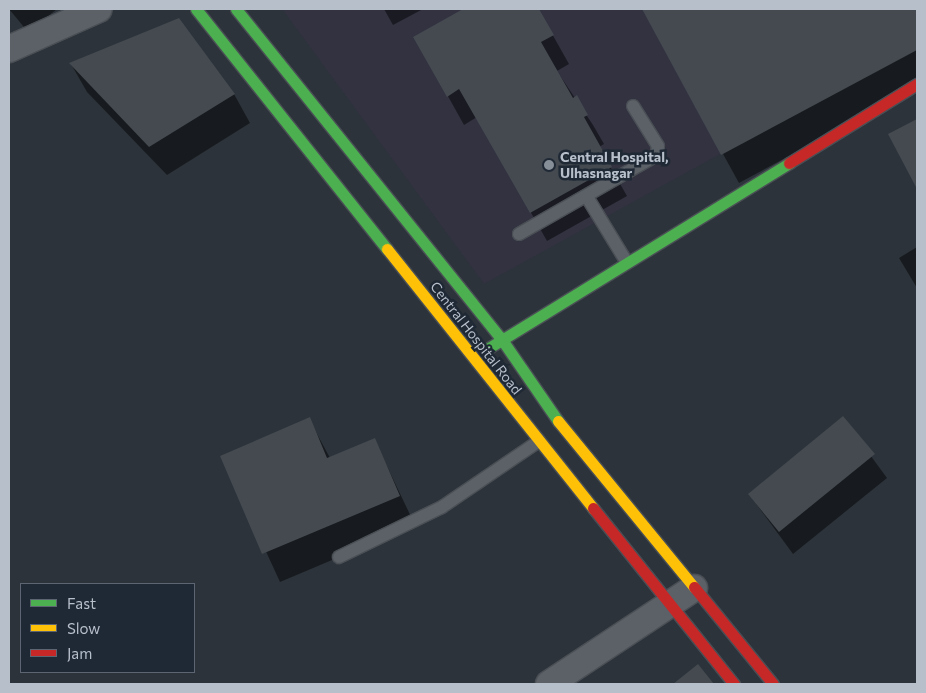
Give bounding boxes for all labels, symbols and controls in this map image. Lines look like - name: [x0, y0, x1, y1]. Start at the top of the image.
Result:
- place label: Central Hospital, Ulhasnagar: [560, 149, 668, 182]
- marker: Central Hospital, Ulhasnagar: [542, 158, 556, 172]
- street label: Central Hospital Road: [427, 278, 525, 398]
- legend: [20, 583, 195, 673]
- text: Fast: [67, 594, 96, 612]
- text: Slow: [67, 619, 100, 637]
- text: Jam: [67, 644, 92, 662]

